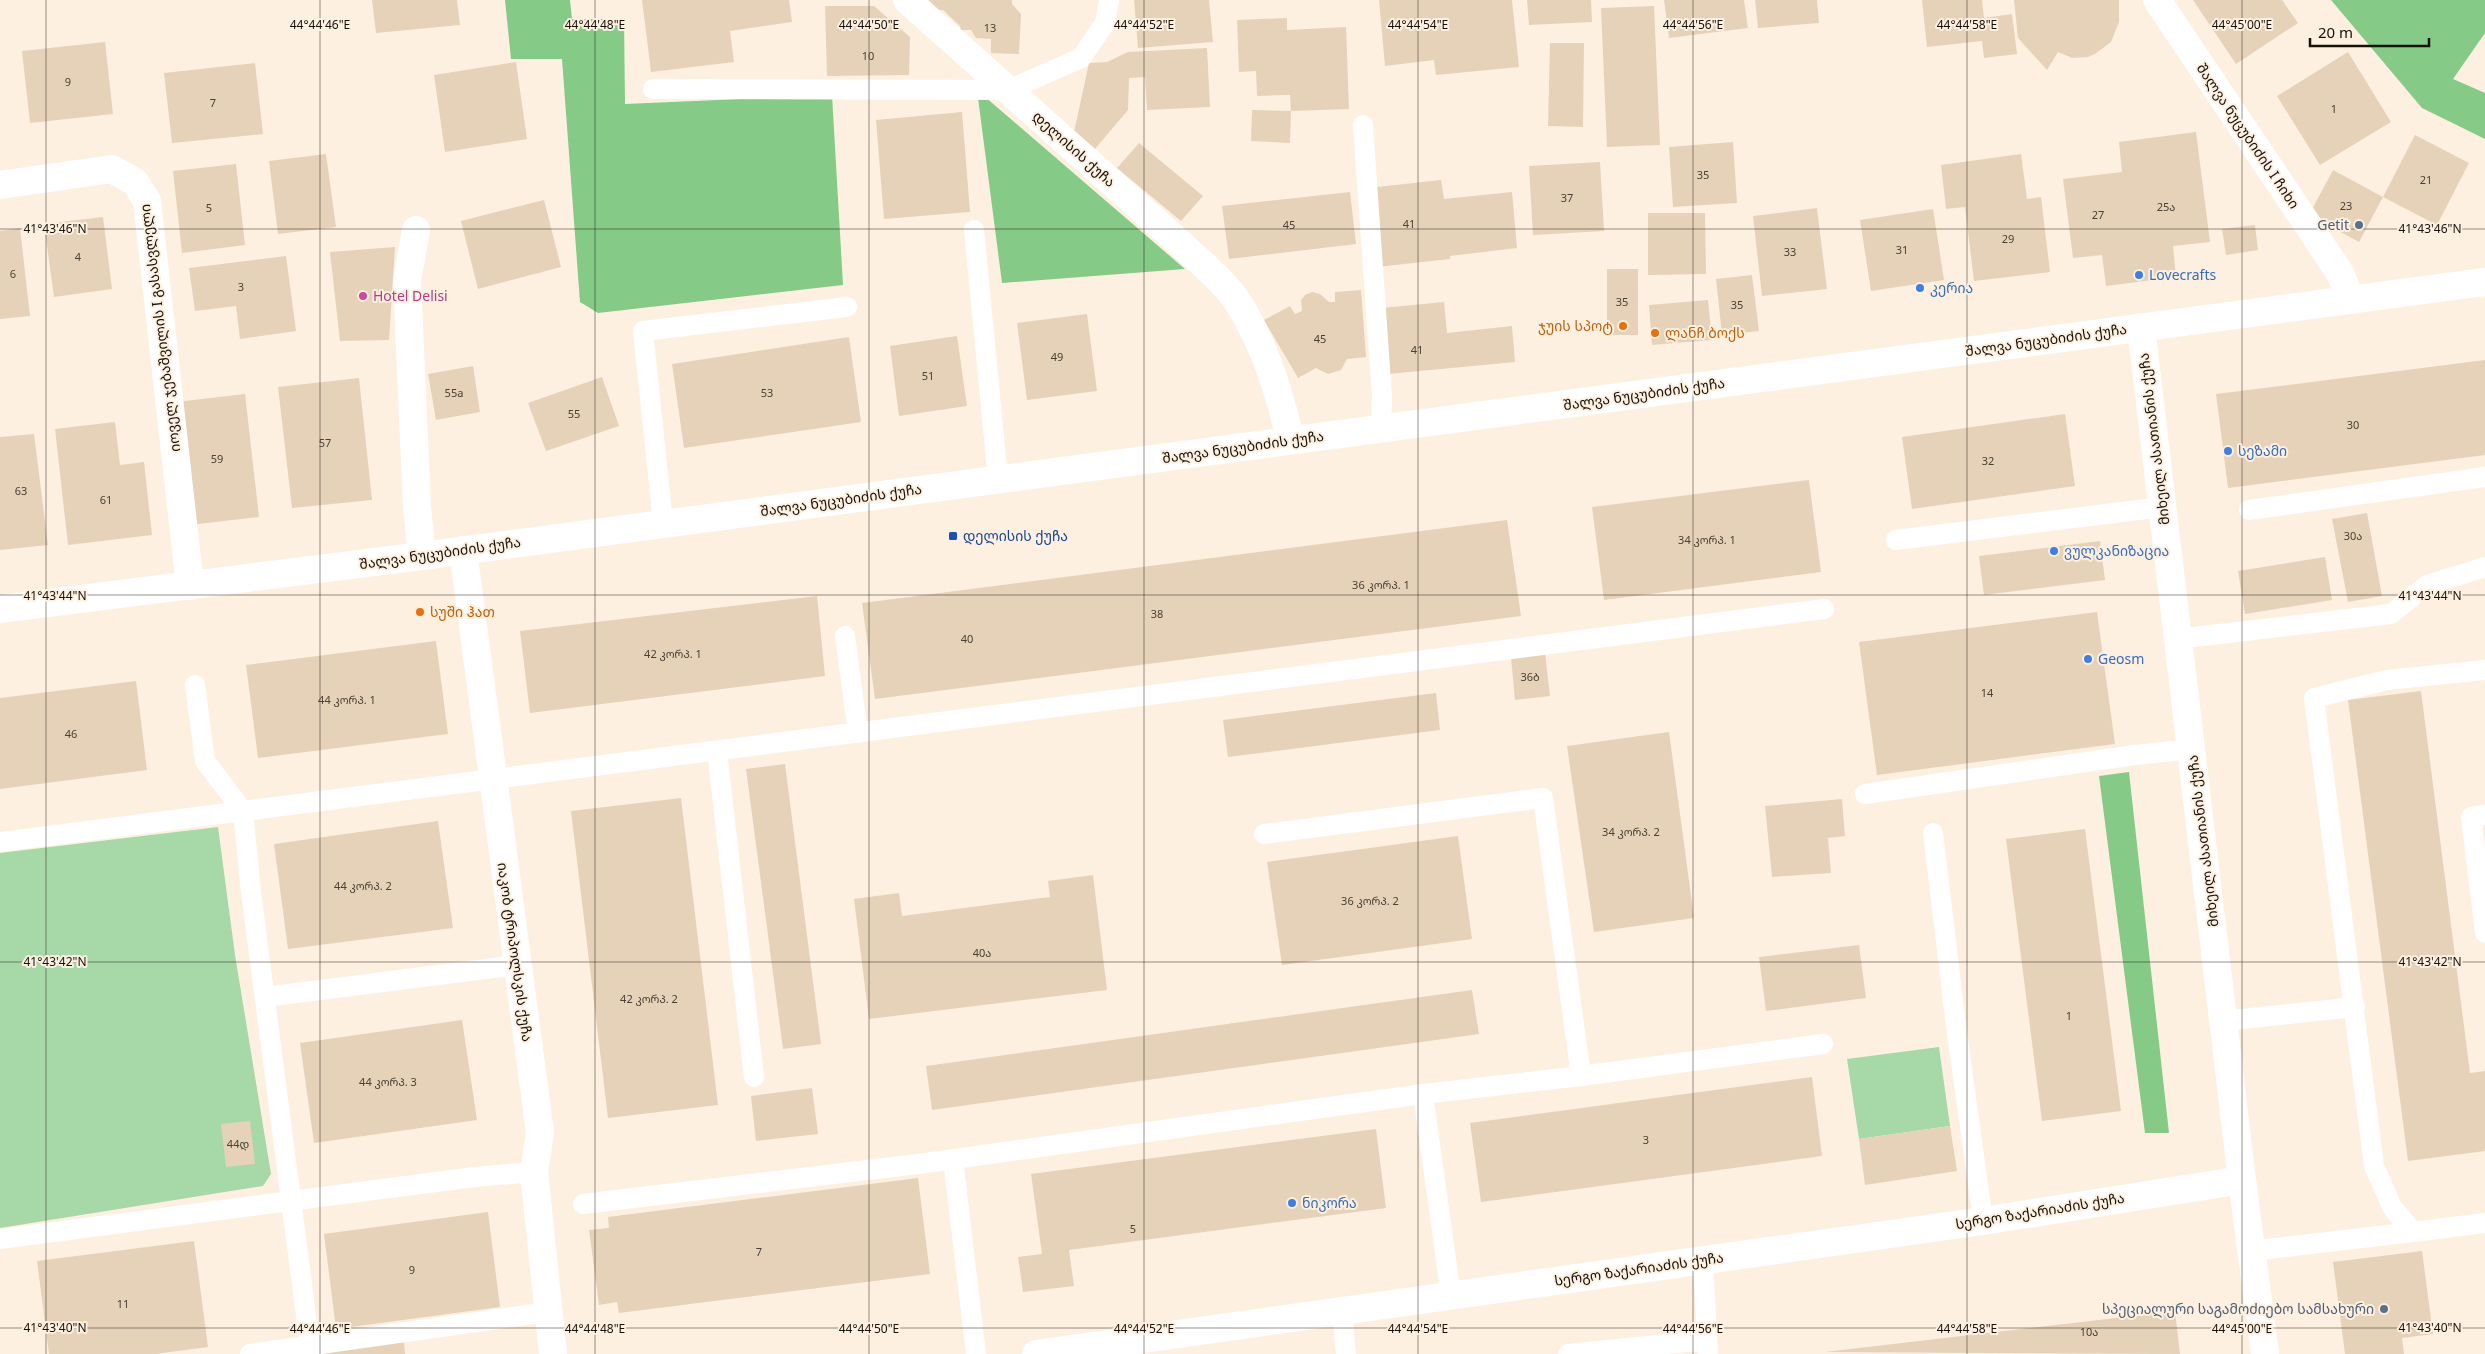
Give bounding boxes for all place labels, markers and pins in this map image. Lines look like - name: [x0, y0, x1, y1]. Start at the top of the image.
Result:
- place label: Getit: [2317, 215, 2349, 234]
- marker: Getit: [2353, 219, 2365, 231]
- place label: Lovecrafts: [2149, 265, 2216, 284]
- marker: Lovecrafts: [2133, 269, 2145, 281]
- place label: კერია: [1930, 278, 1973, 297]
- marker: კერია: [1914, 282, 1926, 294]
- place label: Hotel Delisi: [373, 286, 448, 305]
- marker: Hotel Delisi: [357, 290, 369, 302]
- place label: ჯუის სპოტ: [1538, 316, 1613, 335]
- marker: ჯუის სპოტ: [1617, 320, 1629, 332]
- place label: ლანჩ ბოქს: [1665, 323, 1745, 342]
- marker: ლანჩ ბოქს: [1649, 327, 1661, 339]
- place label: სეზამი: [2238, 441, 2287, 460]
- marker: სეზამი: [2222, 445, 2234, 457]
- place label: დელისის ქუჩა: [963, 526, 1068, 545]
- marker: დელისის ქუჩა: [947, 530, 959, 542]
- place label: ვულკანიზაცია: [2064, 541, 2169, 560]
- marker: ვულკანიზაცია: [2048, 545, 2060, 557]
- place label: სუში ჰათ: [430, 602, 495, 621]
- marker: სუში ჰათ: [414, 606, 426, 618]
- place label: Geosm: [2098, 649, 2144, 668]
- marker: Geosm: [2082, 653, 2094, 665]
- place label: ნიკორა: [1302, 1193, 1357, 1212]
- marker: ნიკორა: [1286, 1197, 1298, 1209]
- place label: სპეციალური საგამოძიებო სამსახური: [2102, 1299, 2374, 1318]
- marker: სპეციალური საგამოძიებო სამსახური: [2378, 1303, 2390, 1315]

